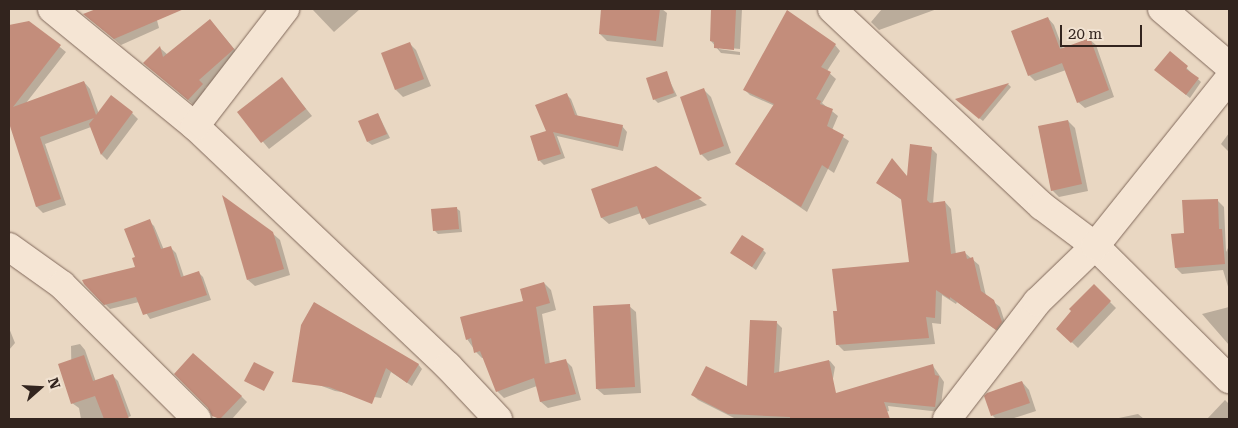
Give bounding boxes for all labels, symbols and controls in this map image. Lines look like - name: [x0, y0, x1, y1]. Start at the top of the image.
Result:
- scale bar: [1063, 15, 1146, 47]
- text: 20 m: [1068, 25, 1102, 43]
- north arrow: [15, 363, 65, 413]
- text: N: [45, 375, 64, 391]

